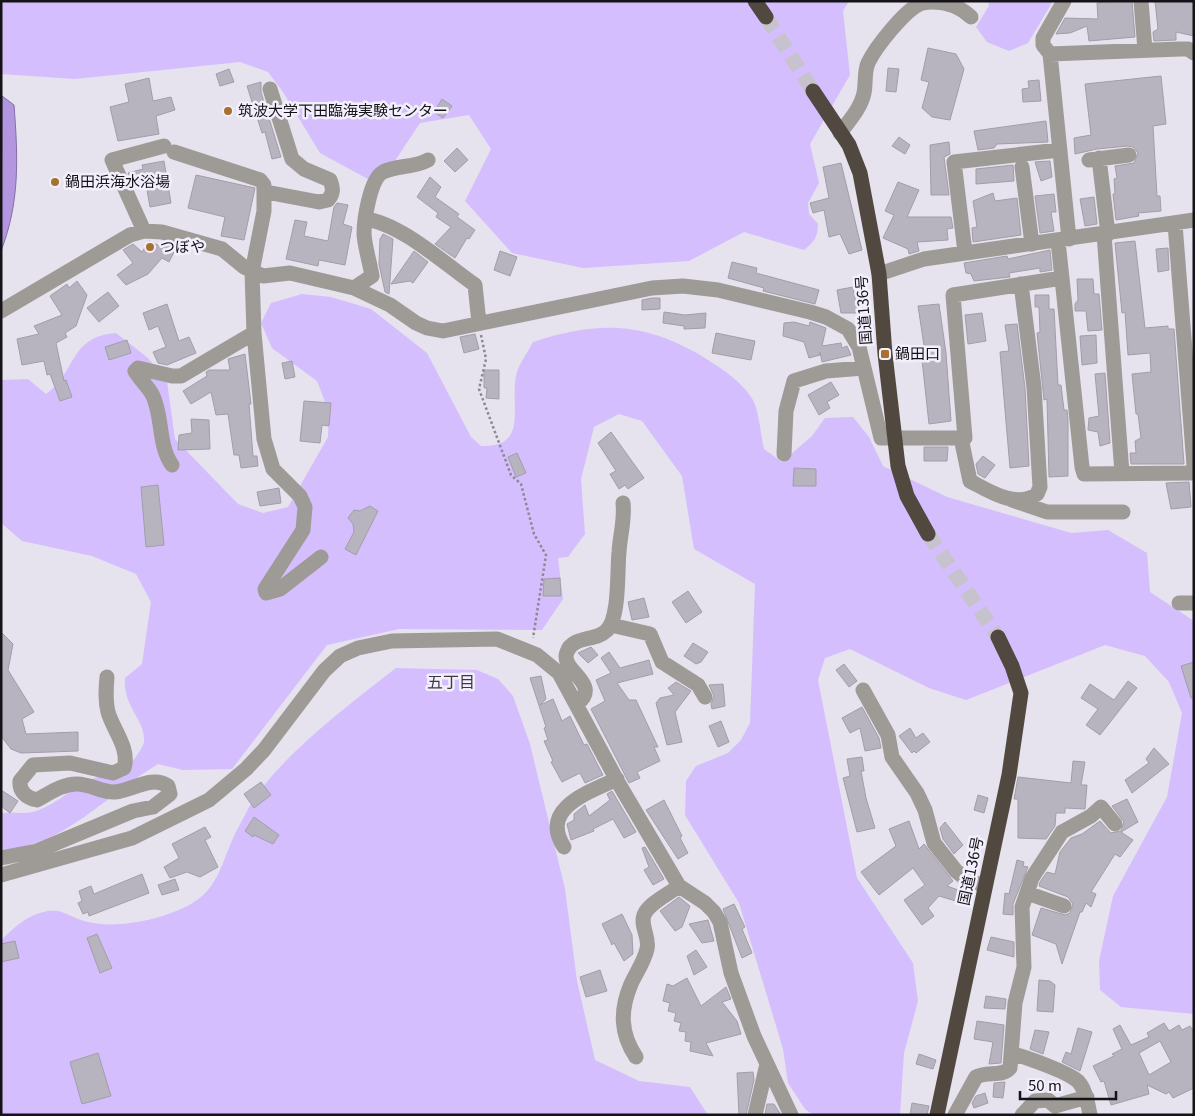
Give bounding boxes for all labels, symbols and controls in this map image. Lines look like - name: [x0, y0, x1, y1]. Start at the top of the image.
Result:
- place label: 筑波大学下田臨海実験センター: [238, 99, 448, 120]
- marker: 筑波大学下田臨海実験センター: [222, 105, 234, 117]
- place label: 鍋田浜海水浴場: [65, 170, 170, 191]
- marker: 鍋田浜海水浴場: [49, 176, 61, 188]
- place label: つぼや: [160, 235, 205, 256]
- marker: つぼや: [144, 241, 156, 253]
- street label: 国道136号: [850, 274, 875, 346]
- place label: 鍋田口: [895, 342, 940, 363]
- marker: 鍋田口: [879, 348, 891, 360]
- district label: 五丁目: [427, 669, 475, 693]
- street label: 国道136号: [952, 834, 987, 907]
- scale bar: [1020, 1068, 1116, 1100]
- text: 50 m: [1028, 1074, 1062, 1095]

